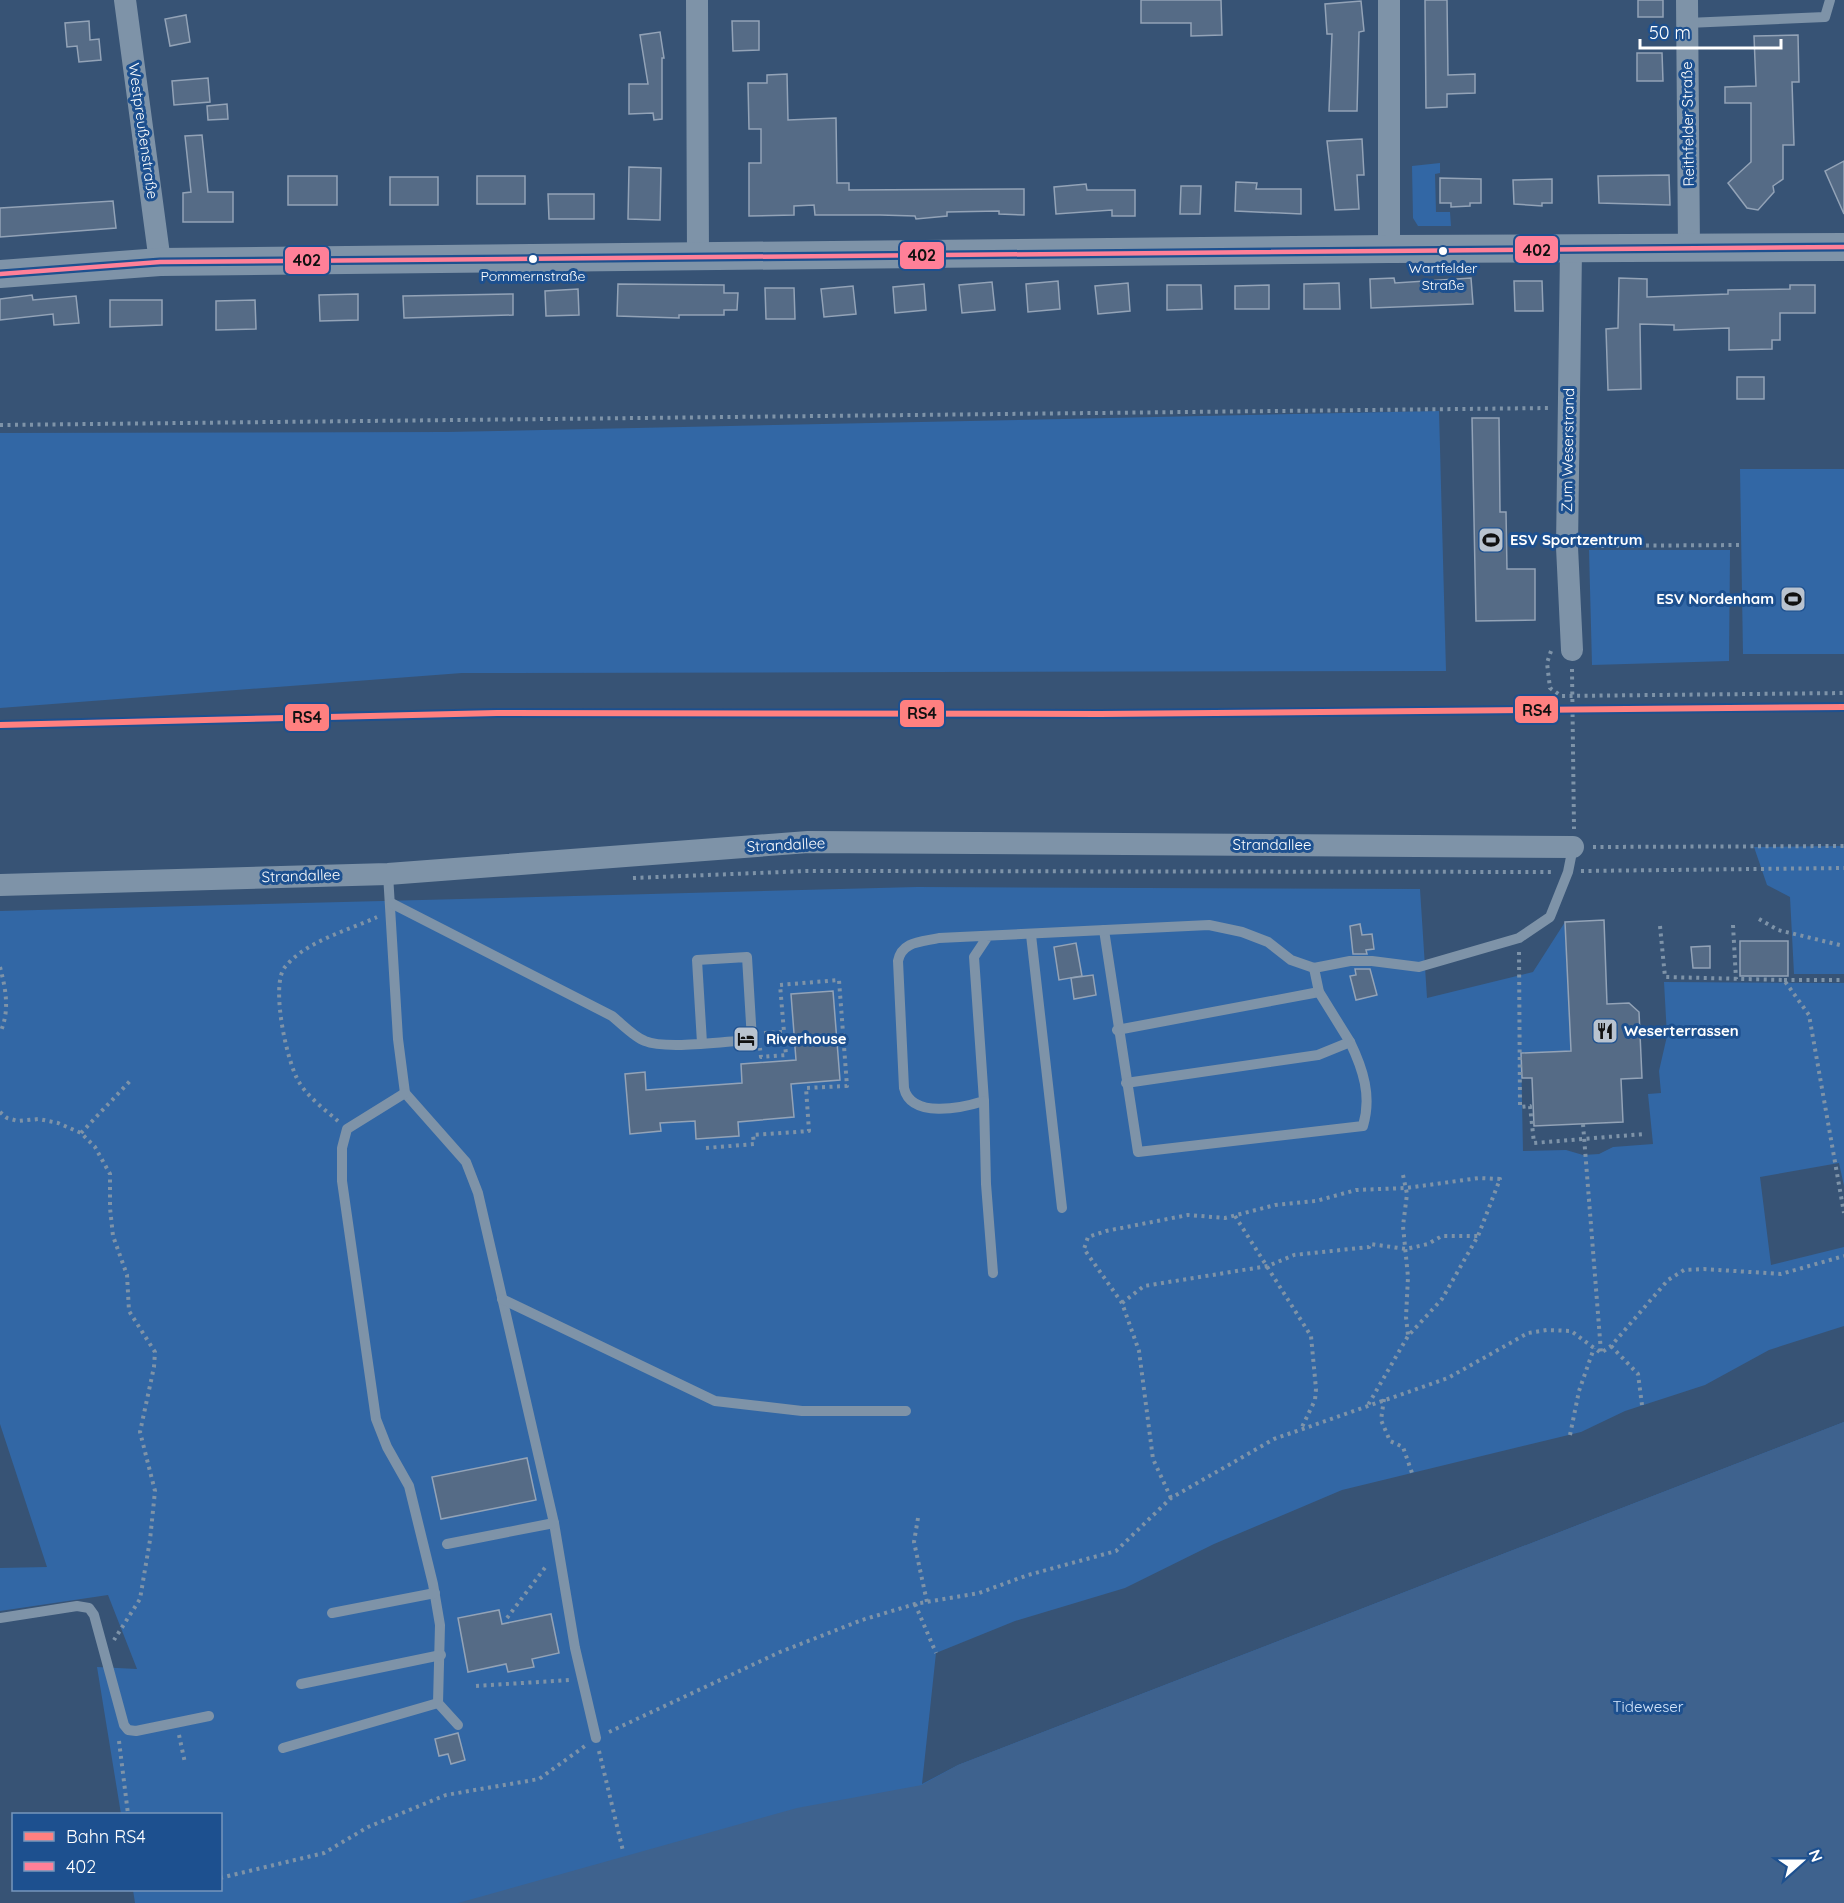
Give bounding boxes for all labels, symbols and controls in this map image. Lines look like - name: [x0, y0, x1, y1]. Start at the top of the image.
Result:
- scale bar: [1640, 12, 1781, 50]
- text: 50 m: [1649, 21, 1691, 44]
- street label: Reithfelder Straße: [1677, 61, 1698, 187]
- street label: Westpreußenstraße: [125, 62, 162, 200]
- line badge: 402: [1514, 235, 1559, 264]
- text: 402: [1523, 240, 1551, 260]
- line badge: 402: [899, 241, 945, 270]
- text: 402: [908, 245, 936, 265]
- marker: Wartfelder Straße: [1437, 245, 1449, 257]
- line badge: 402: [284, 246, 330, 275]
- text: 402: [293, 250, 321, 270]
- marker: Pommernstraße: [527, 253, 539, 265]
- place label: Wartfelder Straße: [1409, 259, 1478, 294]
- place label: Pommernstraße: [481, 267, 586, 285]
- street label: Zum Weserstrand: [1557, 388, 1578, 512]
- sports icon: ESV Sportzentrum: [1476, 525, 1506, 555]
- place label: ESV Sportzentrum: [1510, 530, 1642, 549]
- sports icon: ESV Nordenham: [1778, 584, 1808, 614]
- place label: ESV Nordenham: [1656, 589, 1774, 608]
- line badge: RS4: [1514, 695, 1559, 724]
- line badge: RS4: [899, 699, 945, 728]
- text: RS4: [1522, 700, 1553, 720]
- line badge: RS4: [284, 703, 330, 732]
- text: RS4: [907, 703, 938, 723]
- text: RS4: [292, 707, 323, 727]
- street label: Strandallee: [746, 833, 826, 856]
- street label: Strandallee: [1233, 835, 1311, 854]
- street label: Strandallee: [261, 865, 341, 886]
- restaurant icon: Weserterrassen: [1590, 1016, 1620, 1046]
- place label: Weserterrassen: [1624, 1021, 1739, 1040]
- hotel icon: Riverhouse: [731, 1024, 761, 1054]
- place label: Riverhouse: [766, 1029, 847, 1048]
- park label: Tideweser: [1613, 1697, 1684, 1716]
- legend: [12, 1813, 222, 1891]
- text: Bahn RS4: [66, 1825, 146, 1848]
- north arrow: [1772, 1831, 1832, 1891]
- text: N: [1805, 1847, 1827, 1865]
- text: 402: [66, 1855, 96, 1878]

